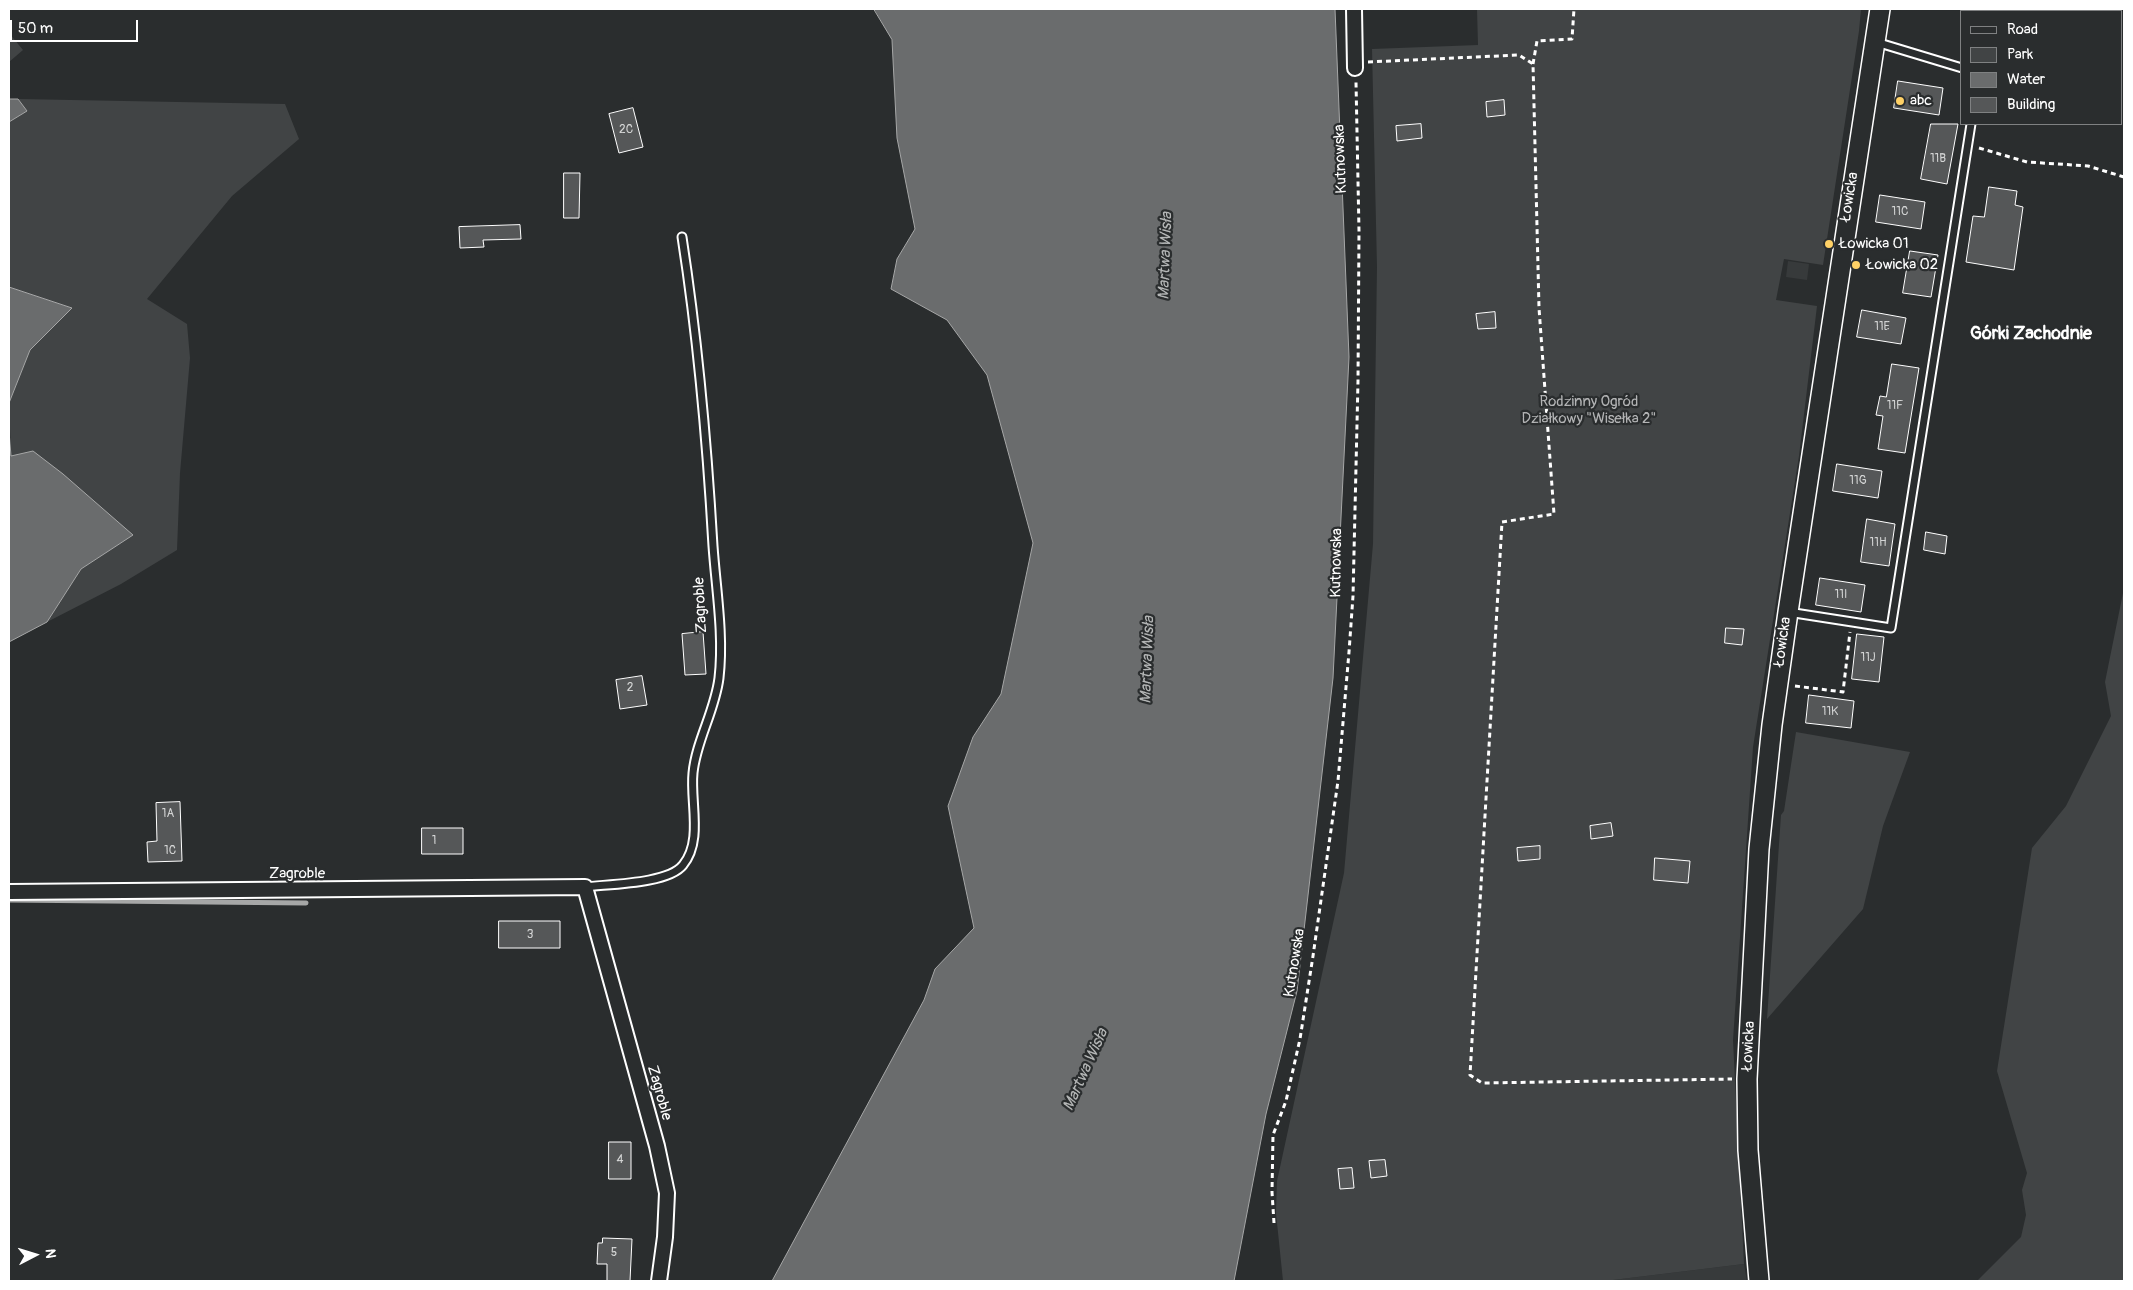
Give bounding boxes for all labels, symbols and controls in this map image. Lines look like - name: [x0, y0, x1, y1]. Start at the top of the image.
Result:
- scale bar: [12, 10, 140, 42]
- legend: [1960, 10, 2123, 125]
- text: 50 m: [18, 19, 53, 38]
- text: Road: [2007, 20, 2038, 39]
- text: Park: [2007, 45, 2033, 64]
- text: Water: [2007, 70, 2045, 89]
- place label: abc: [1910, 92, 1932, 110]
- marker: abc: [1894, 95, 1906, 107]
- text: Building: [2007, 95, 2055, 114]
- house number: 2C: [619, 123, 633, 137]
- street label: Kutnowska: [1331, 124, 1351, 194]
- house number: 11B: [1930, 152, 1946, 166]
- street label: Łowicka: [1837, 171, 1863, 223]
- house number: 11C: [1892, 205, 1908, 219]
- water label: Martwa Wisła: [1155, 212, 1177, 300]
- place label: Łowicka 01: [1839, 235, 1908, 253]
- marker: Łowicka 01: [1823, 238, 1835, 250]
- place label: Łowicka 02: [1866, 256, 1938, 274]
- marker: Łowicka 02: [1850, 259, 1862, 271]
- house number: 11E: [1874, 320, 1890, 334]
- district label: Górki Zachodnie: [1970, 323, 2092, 345]
- park label: Rodzinny Ogród Działkowy "Wisełka 2": [1522, 393, 1656, 428]
- house number: 11F: [1887, 399, 1903, 413]
- house number: 11G: [1849, 474, 1867, 488]
- street label: Kutnowska: [1327, 528, 1347, 598]
- house number: 11H: [1870, 536, 1886, 550]
- street label: Zagroble: [691, 576, 711, 634]
- house number: 11I: [1835, 588, 1847, 602]
- water label: Martwa Wisła: [1137, 616, 1159, 704]
- street label: Łowicka: [1771, 616, 1795, 668]
- house number: 11J: [1860, 651, 1876, 665]
- house number: 2: [627, 681, 633, 695]
- house number: 11K: [1822, 705, 1838, 719]
- house number: 1A: [162, 807, 174, 821]
- house number: 1: [432, 834, 436, 848]
- house number: 1C: [164, 844, 176, 858]
- street label: Zagroble: [269, 865, 325, 883]
- street label: Kutnowska: [1281, 927, 1309, 999]
- house number: 3: [527, 928, 533, 942]
- street label: Łowicka: [1739, 1020, 1759, 1072]
- water label: Martwa Wisła: [1059, 1026, 1113, 1114]
- street label: Zagroble: [643, 1064, 675, 1122]
- house number: 4: [617, 1153, 623, 1167]
- north arrow: [10, 1230, 60, 1280]
- house number: 5: [611, 1246, 617, 1260]
- text: N: [42, 1248, 59, 1259]

